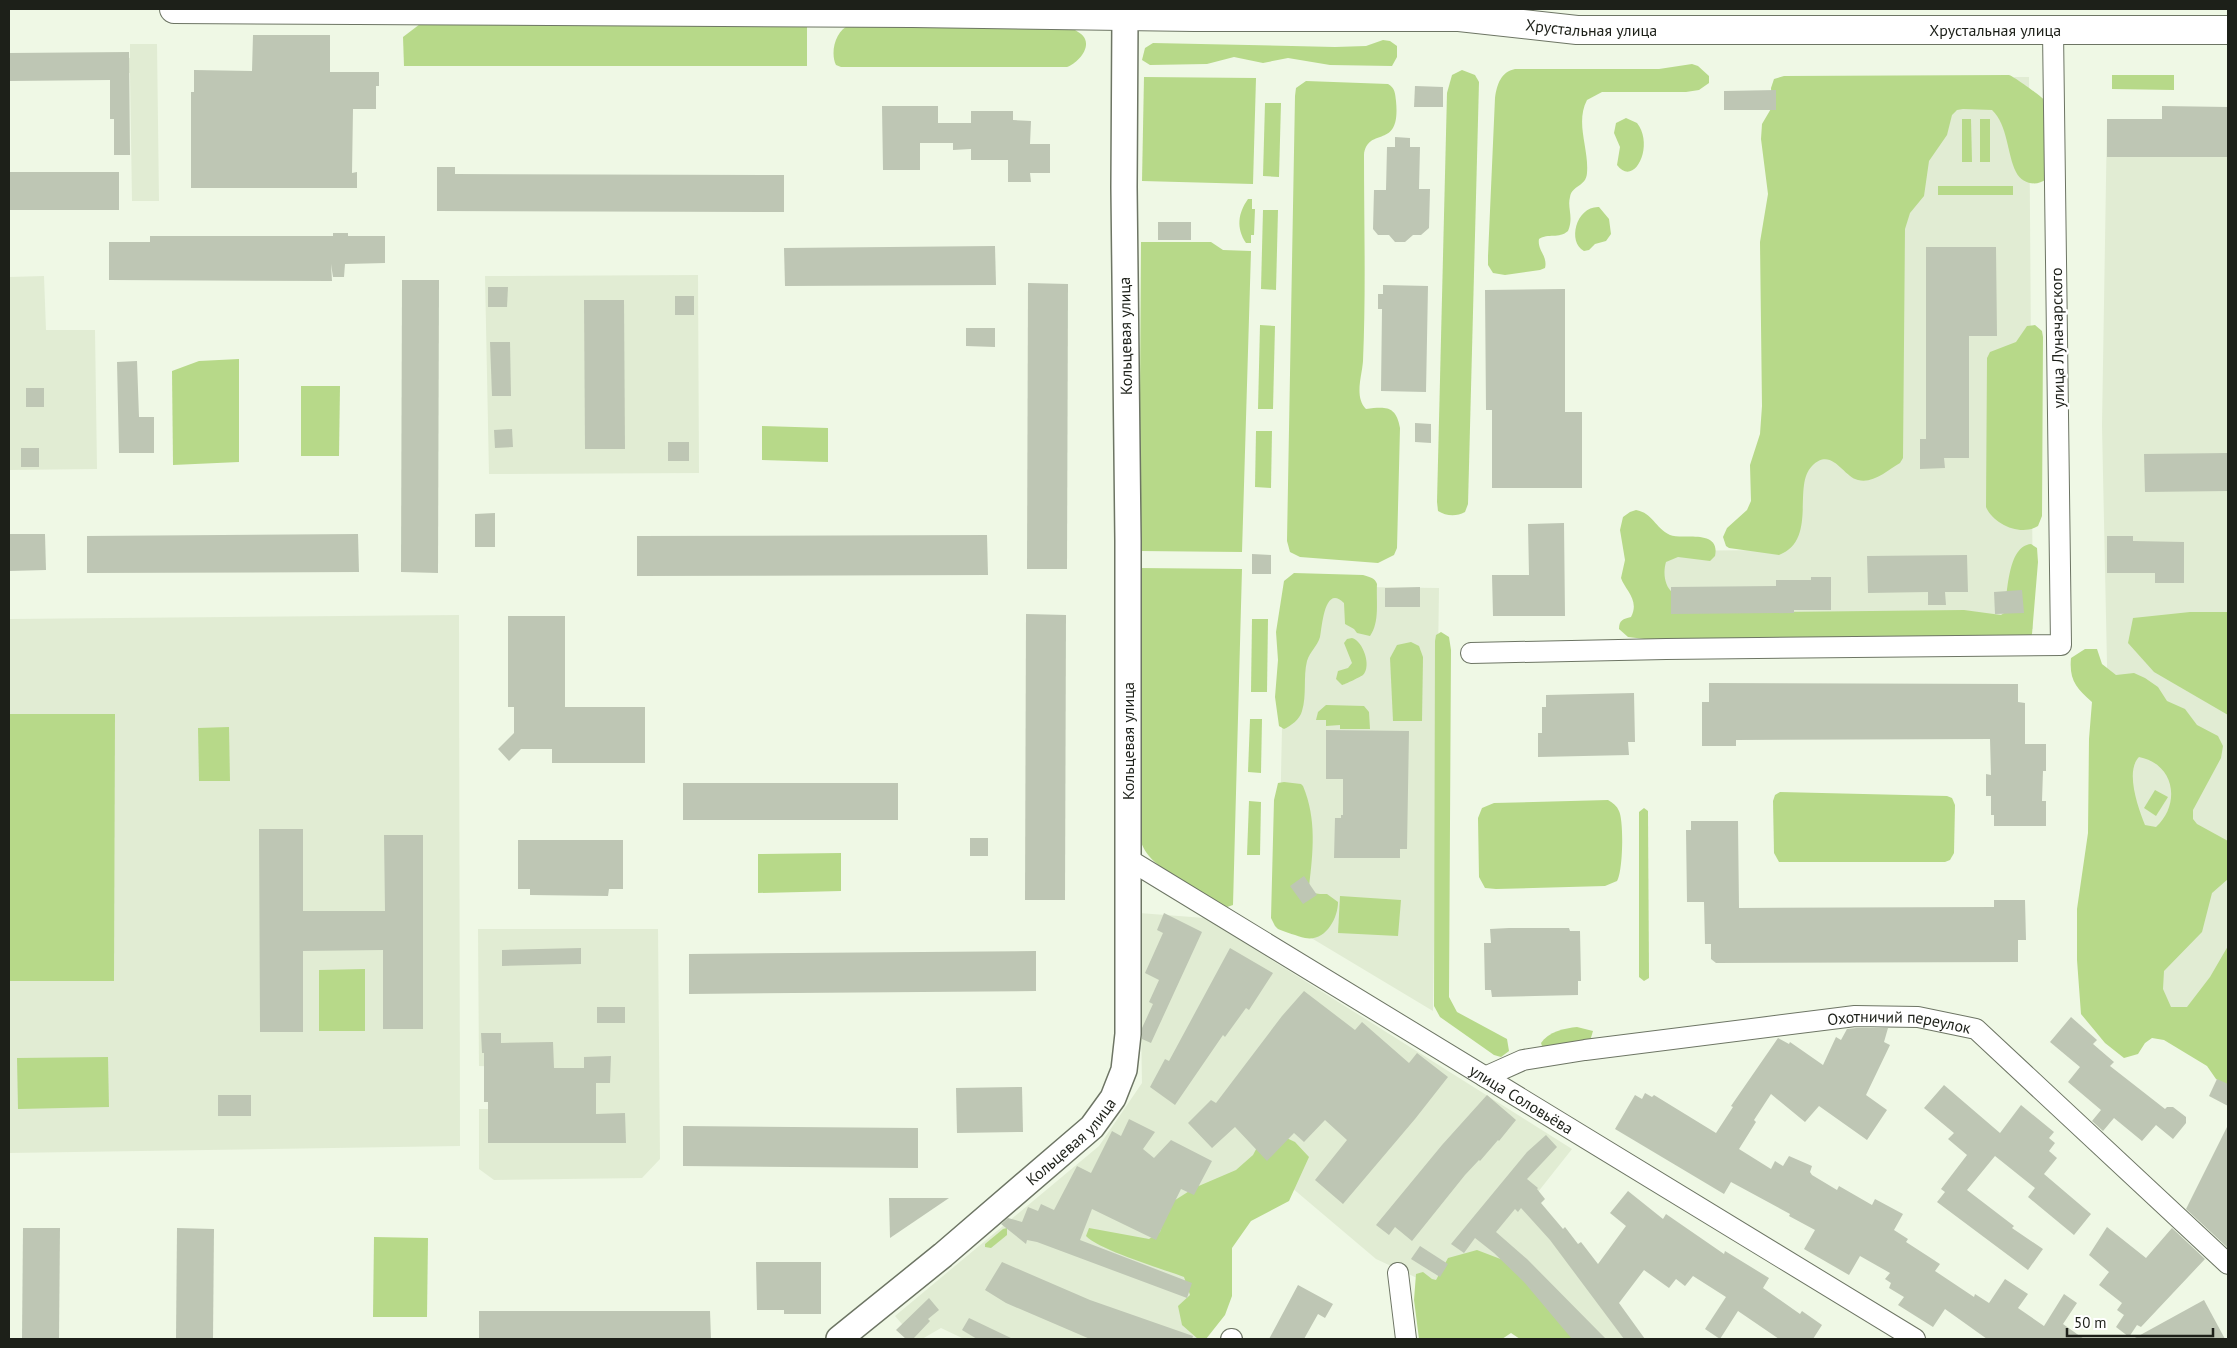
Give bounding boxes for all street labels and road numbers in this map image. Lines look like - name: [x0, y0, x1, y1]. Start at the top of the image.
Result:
- street label: Хрустальная улица: [1525, 14, 1657, 40]
- street label: Хрустальная улица: [1929, 20, 2061, 40]
- street label: улица Луначарского: [2046, 267, 2068, 409]
- street label: Кольцевая улица: [1114, 277, 1136, 395]
- street label: Кольцевая улица: [1118, 682, 1138, 800]
- street label: Охотничий переулок: [1826, 1006, 1973, 1038]
- street label: улица Соловьёва: [1466, 1060, 1577, 1138]
- street label: Кольцевая улица: [1022, 1094, 1120, 1189]

